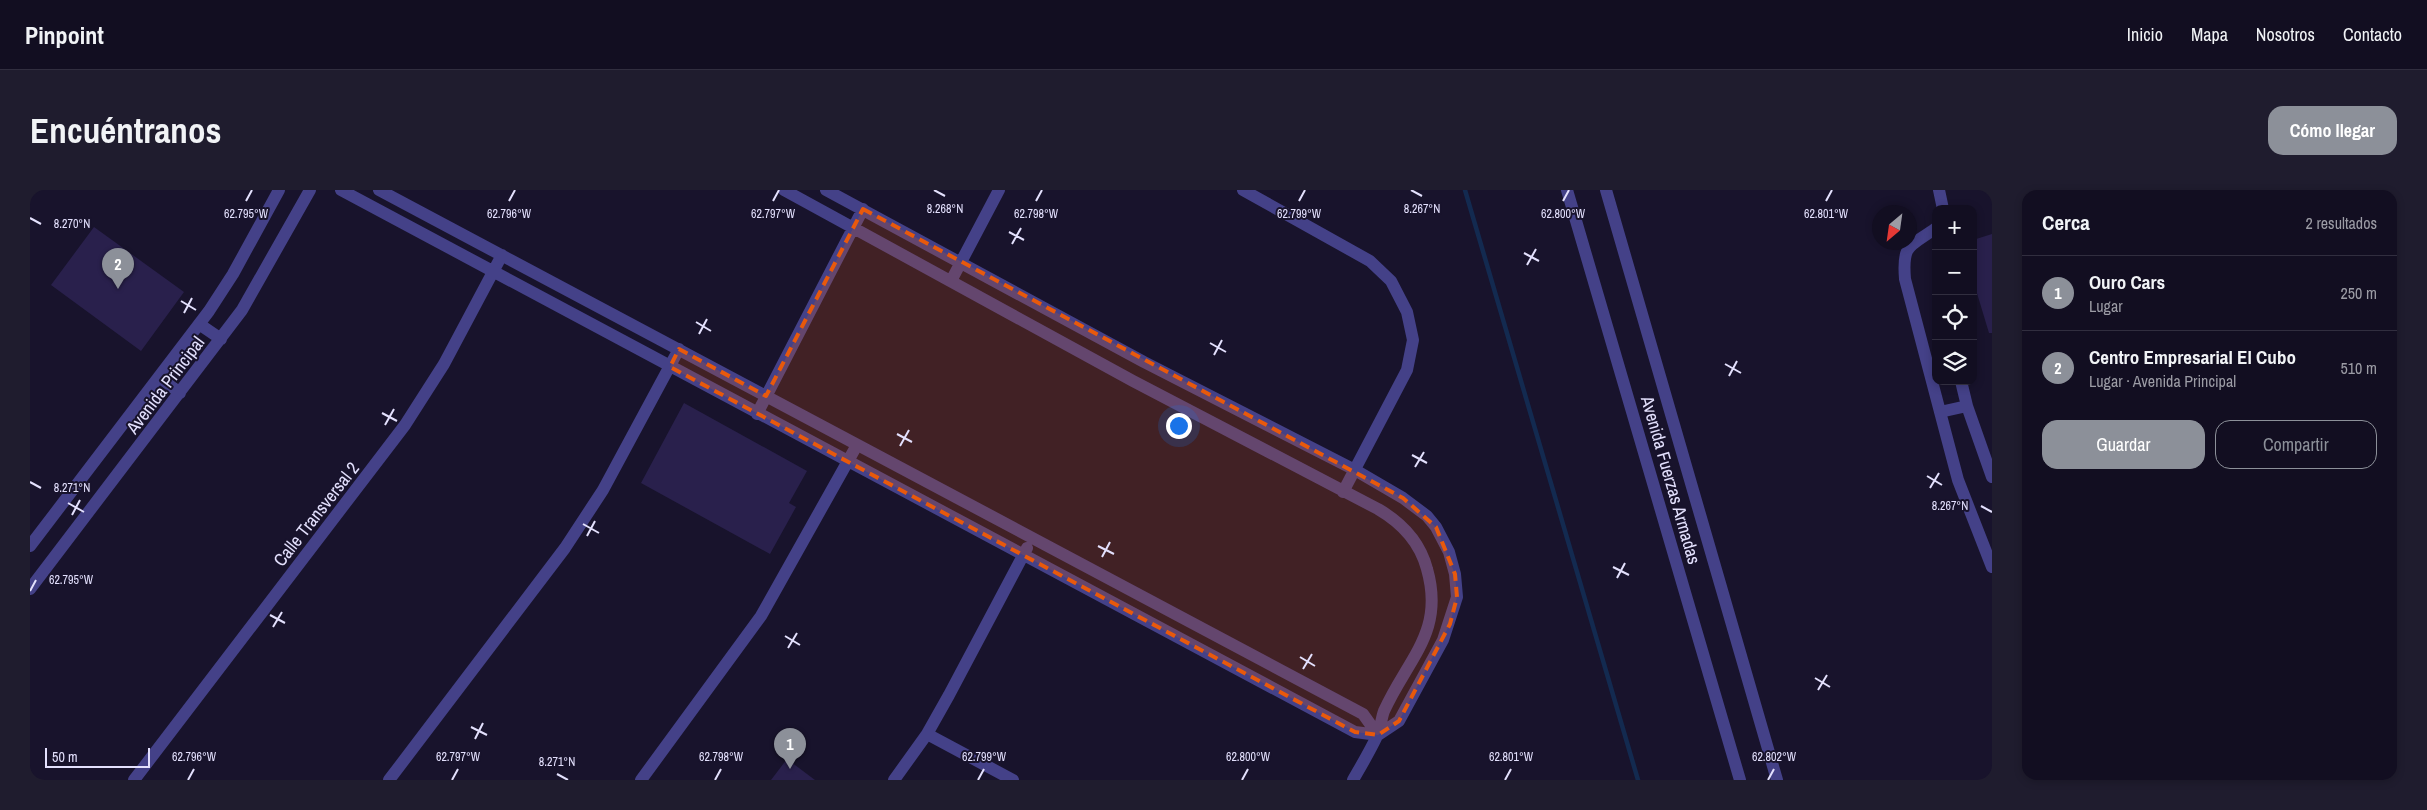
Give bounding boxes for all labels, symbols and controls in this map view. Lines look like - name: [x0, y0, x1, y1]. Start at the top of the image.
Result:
- text: Pinpoint: [25, 19, 104, 51]
- text: Inicio: [2127, 22, 2163, 47]
- text: Mapa: [2191, 22, 2228, 47]
- text: Nosotros: [2256, 22, 2315, 47]
- text: Contacto: [2343, 22, 2402, 47]
- button: Cómo llegar: [2268, 106, 2397, 155]
- text: Encuéntranos: [30, 107, 221, 154]
- text: 8.268°N: [927, 201, 963, 217]
- text: 8.267°N: [1404, 201, 1440, 217]
- north arrow: [1872, 205, 1917, 250]
- map controls: [1932, 205, 1977, 385]
- button: +: [1932, 205, 1977, 250]
- text: 62.795°W: [224, 206, 269, 222]
- text: 62.796°W: [487, 206, 532, 222]
- text: 62.797°W: [751, 206, 796, 222]
- text: 62.798°W: [1014, 206, 1059, 222]
- text: 62.799°W: [1277, 206, 1322, 222]
- text: 62.800°W: [1541, 206, 1586, 222]
- text: 62.801°W: [1804, 206, 1849, 222]
- text: Cerca: [2042, 208, 2090, 237]
- text: 2 resultados: [2306, 212, 2377, 234]
- text: 8.270°N: [54, 216, 90, 232]
- pin: 2: [102, 248, 134, 289]
- button: −: [1932, 250, 1977, 295]
- text: Ouro Cars: [2089, 269, 2165, 295]
- text: 1: [2054, 282, 2062, 304]
- text: 250 m: [2341, 282, 2377, 304]
- button: locate: [1932, 295, 1977, 340]
- text: Lugar: [2089, 295, 2123, 317]
- street label: Avenida Principal: [119, 331, 210, 440]
- button: layers: [1932, 340, 1977, 385]
- text: Centro Empresarial El Cubo: [2089, 344, 2296, 370]
- text: 2: [2054, 357, 2062, 379]
- text: 510 m: [2341, 357, 2377, 379]
- text: Lugar · Avenida Principal: [2089, 370, 2236, 392]
- street label: Avenida Fuerzas Armadas: [1635, 392, 1707, 567]
- your location: [1166, 413, 1192, 439]
- button: Guardar: [2042, 420, 2205, 469]
- button: Compartir: [2215, 420, 2377, 469]
- street label: Calle Transversal 2: [267, 457, 365, 571]
- text: 8.271°N: [54, 480, 90, 496]
- text: 8.267°N: [1932, 498, 1968, 514]
- text: 62.795°W: [49, 572, 94, 588]
- pin: 1: [774, 728, 806, 769]
- scale bar: [45, 745, 150, 768]
- text: 50 m: [52, 748, 78, 766]
- text: 62.796°W: [172, 749, 217, 765]
- text: 62.797°W: [436, 749, 481, 765]
- text: 62.798°W: [699, 749, 744, 765]
- text: 62.799°W: [962, 749, 1007, 765]
- text: 62.800°W: [1226, 749, 1271, 765]
- text: 62.801°W: [1489, 749, 1534, 765]
- text: 62.802°W: [1752, 749, 1797, 765]
- text: 8.271°N: [539, 754, 575, 770]

